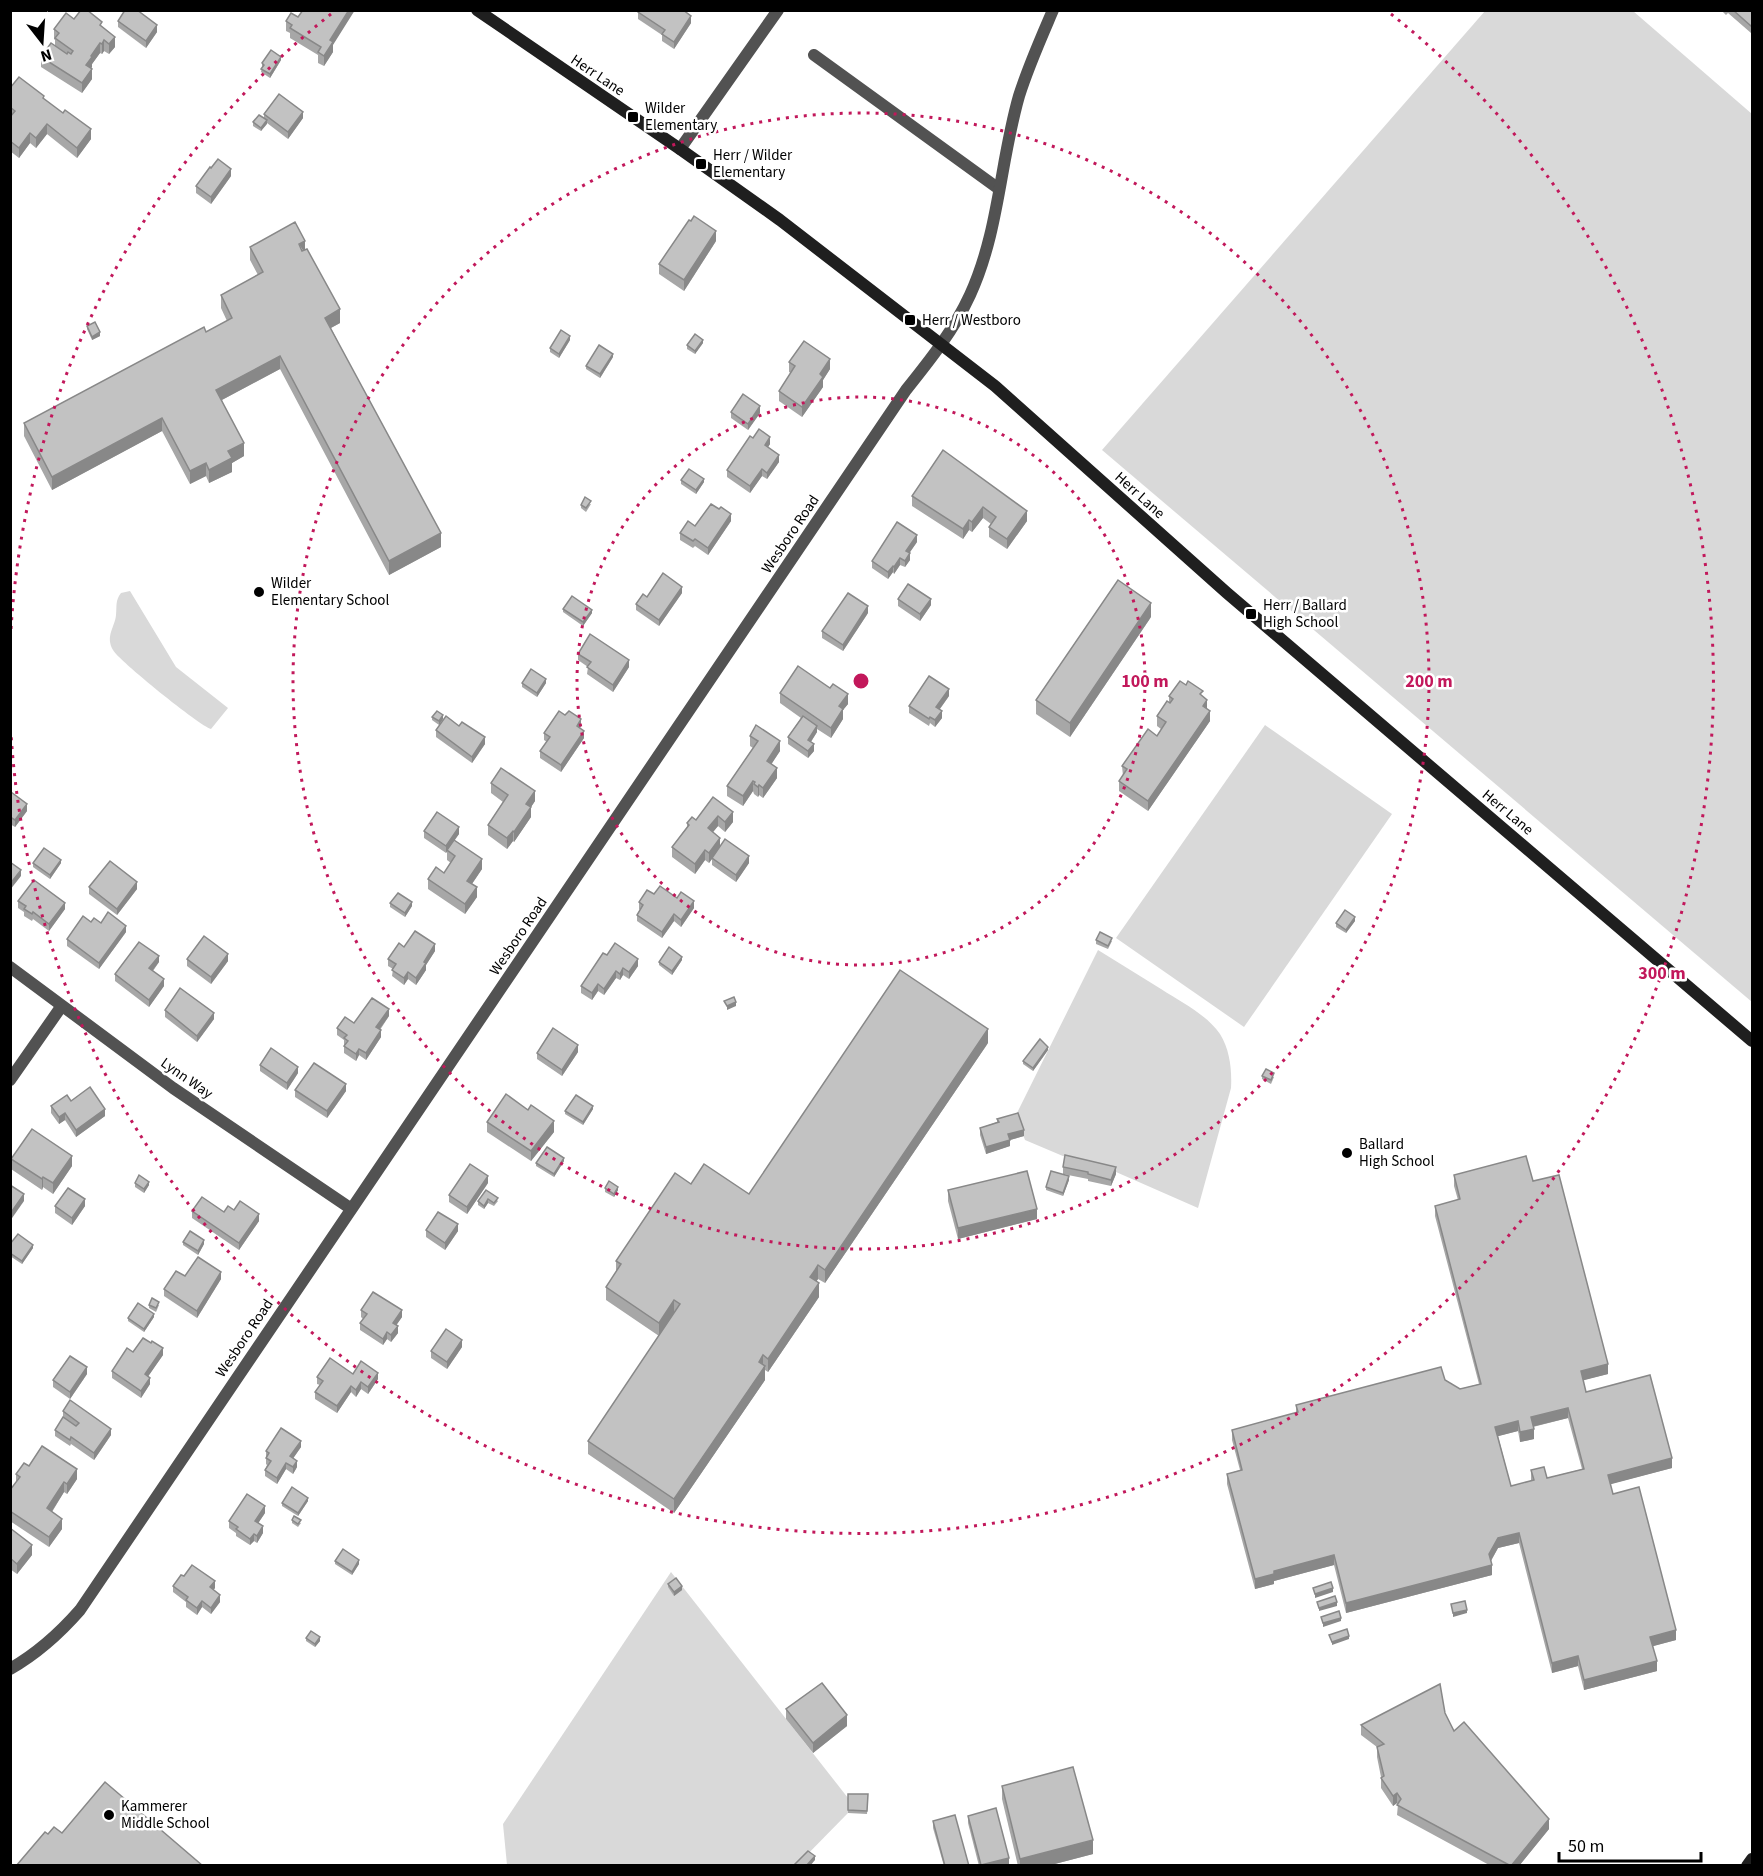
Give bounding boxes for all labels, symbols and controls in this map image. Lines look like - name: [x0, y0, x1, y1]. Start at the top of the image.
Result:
- north arrow: [12, 12, 72, 72]
- text: N: [38, 43, 54, 67]
- street label: Herr Lane: [567, 50, 629, 101]
- place label: Wilder Elementary: [645, 98, 717, 136]
- marker: Wilder Elementary: [626, 110, 640, 124]
- place label: Herr / Wilder Elementary: [713, 145, 793, 183]
- marker: Herr / Wilder Elementary: [694, 157, 708, 171]
- place label: Herr / Westboro: [922, 310, 1021, 331]
- marker: Herr / Westboro: [903, 313, 917, 327]
- street label: Herr Lane: [1110, 467, 1169, 524]
- street label: Wesboro Road: [756, 491, 824, 578]
- place label: Wilder Elementary School: [271, 573, 389, 611]
- marker: Wilder Elementary School: [252, 585, 266, 599]
- place label: Herr / Ballard High School: [1263, 595, 1347, 633]
- marker: Herr / Ballard High School: [1244, 607, 1258, 621]
- text: 100 m: [1121, 669, 1169, 694]
- text: 200 m: [1405, 669, 1453, 694]
- centre of rings: [851, 671, 871, 691]
- street label: Herr Lane: [1478, 785, 1538, 840]
- street label: Wesboro Road: [484, 893, 552, 980]
- text: 300 m: [1638, 961, 1686, 986]
- street label: Lynn Way: [156, 1053, 217, 1104]
- place label: Ballard High School: [1359, 1134, 1434, 1172]
- marker: Ballard High School: [1340, 1146, 1354, 1160]
- street label: Wesboro Road: [210, 1295, 278, 1382]
- place label: Kammerer Middle School: [121, 1796, 210, 1834]
- marker: Kammerer Middle School: [102, 1808, 116, 1822]
- scale bar: [1559, 1825, 1702, 1863]
- text: 50 m: [1568, 1834, 1604, 1859]

